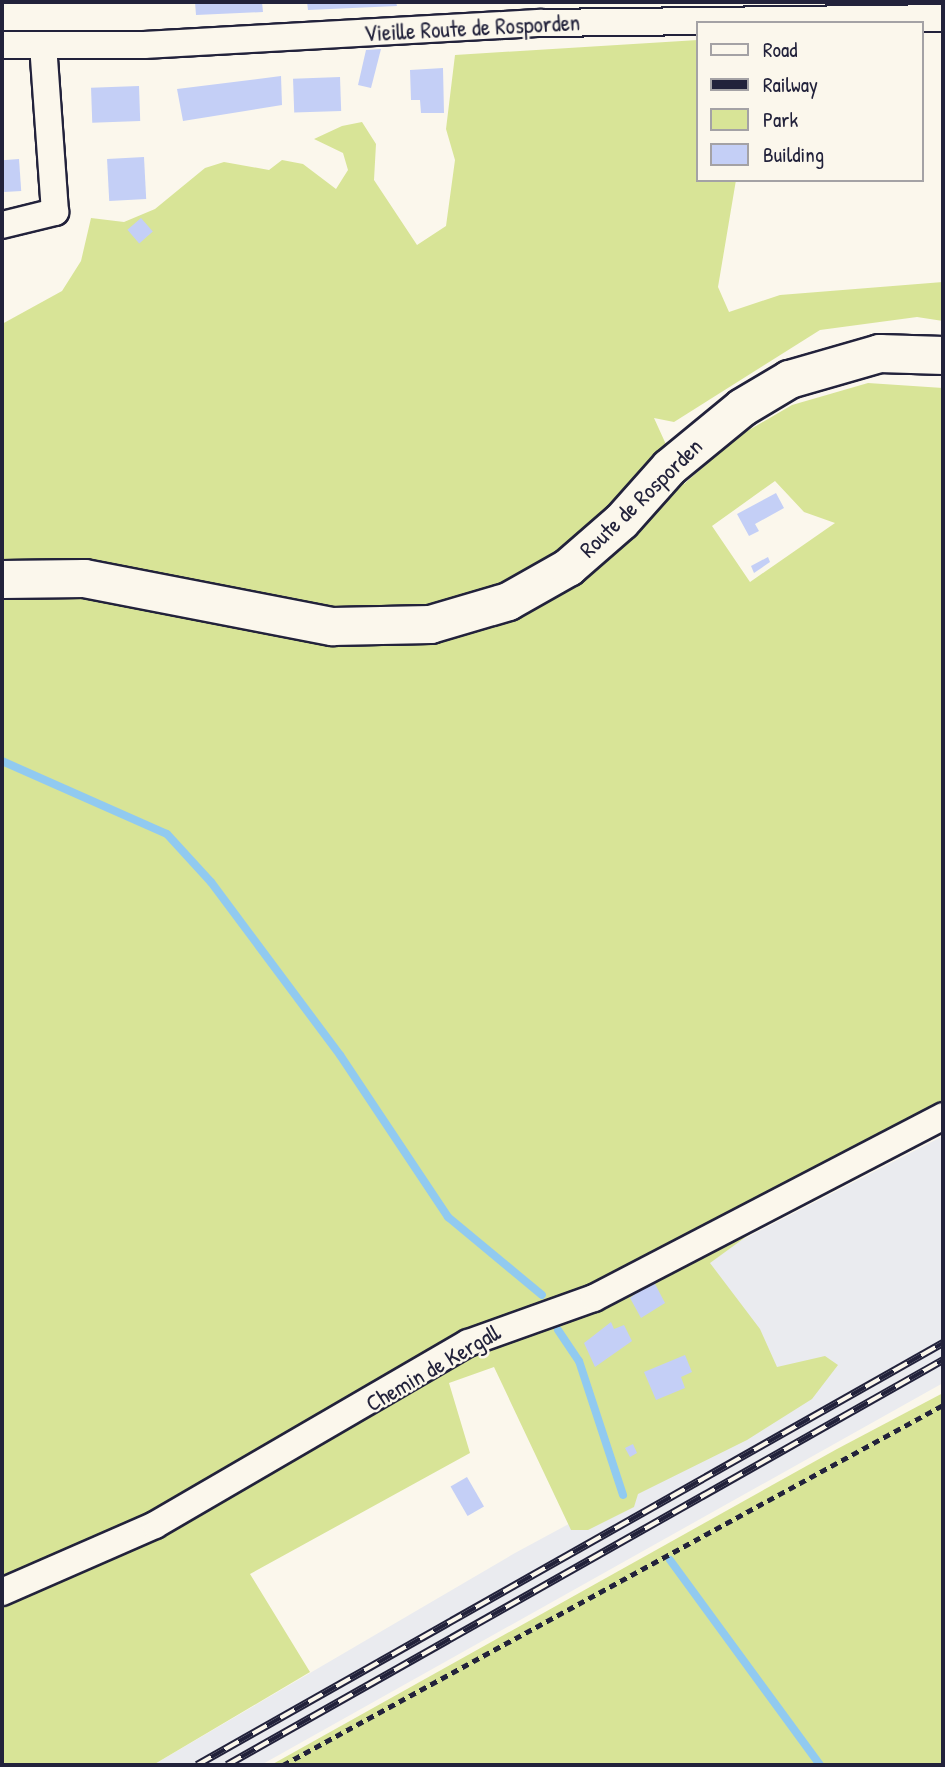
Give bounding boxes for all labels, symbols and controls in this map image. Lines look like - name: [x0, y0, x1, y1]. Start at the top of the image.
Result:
- street label: Vieille Route de Rosporden: [363, 9, 581, 47]
- legend: [696, 21, 924, 182]
- text: Road: [763, 35, 797, 64]
- text: Railway: [763, 70, 818, 99]
- text: Park: [763, 105, 798, 134]
- text: Building: [763, 140, 824, 169]
- street label: Route de Rosporden: [574, 433, 708, 563]
- street label: Chemin de Kergall: [361, 1318, 505, 1418]

